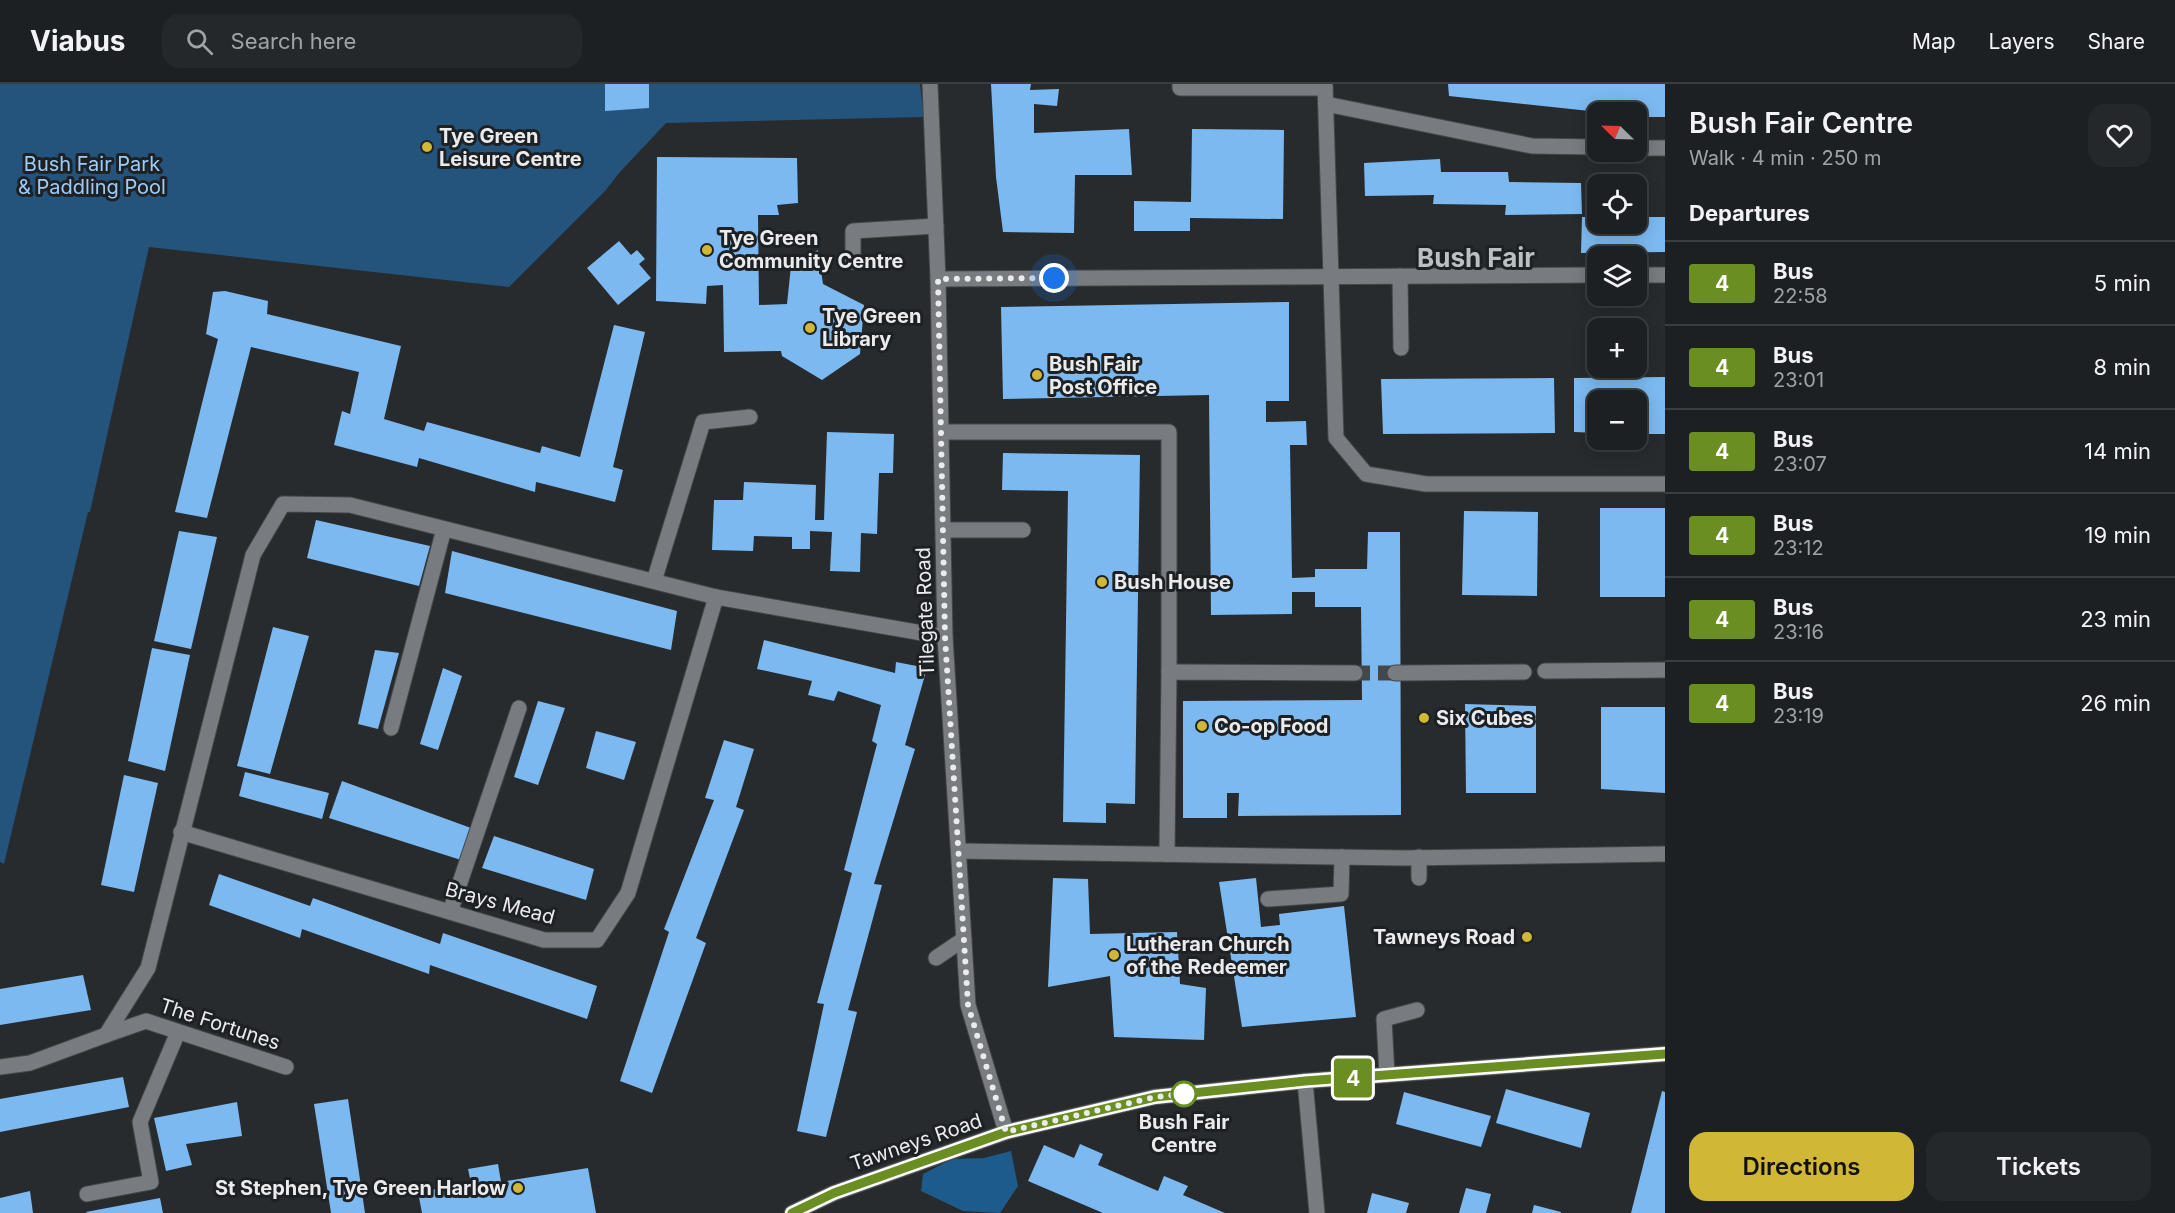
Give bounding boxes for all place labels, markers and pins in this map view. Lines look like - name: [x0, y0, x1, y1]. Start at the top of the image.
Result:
- place label: Tye Green Leisure Centre: [439, 124, 582, 171]
- marker: Tye Green Leisure Centre: [420, 140, 434, 154]
- place label: Tye Green Community Centre: [719, 226, 904, 273]
- marker: Tye Green Community Centre: [700, 243, 714, 257]
- place label: Tye Green Library: [822, 304, 921, 351]
- marker: Tye Green Library: [803, 321, 817, 335]
- place label: Bush Fair Post Office: [1049, 352, 1157, 399]
- marker: Bush Fair Post Office: [1030, 368, 1044, 382]
- place label: Bush House: [1114, 570, 1231, 594]
- marker: Bush House: [1095, 575, 1109, 589]
- place label: Six Cubes: [1436, 706, 1534, 730]
- marker: Six Cubes: [1417, 711, 1431, 725]
- place label: Co-op Food: [1214, 714, 1328, 738]
- marker: Co-op Food: [1195, 719, 1209, 733]
- place label: Tawneys Road: [1373, 925, 1515, 949]
- marker: Tawneys Road: [1520, 930, 1534, 944]
- place label: Lutheran Church of the Redeemer: [1126, 932, 1290, 979]
- marker: Lutheran Church of the Redeemer: [1107, 948, 1121, 962]
- marker: Bush Fair Centre: [1171, 1081, 1197, 1107]
- place label: Bush Fair Centre: [1139, 1110, 1229, 1157]
- place label: St Stephen, Tye Green Harlow: [215, 1176, 506, 1200]
- marker: St Stephen, Tye Green Harlow: [511, 1181, 525, 1195]

